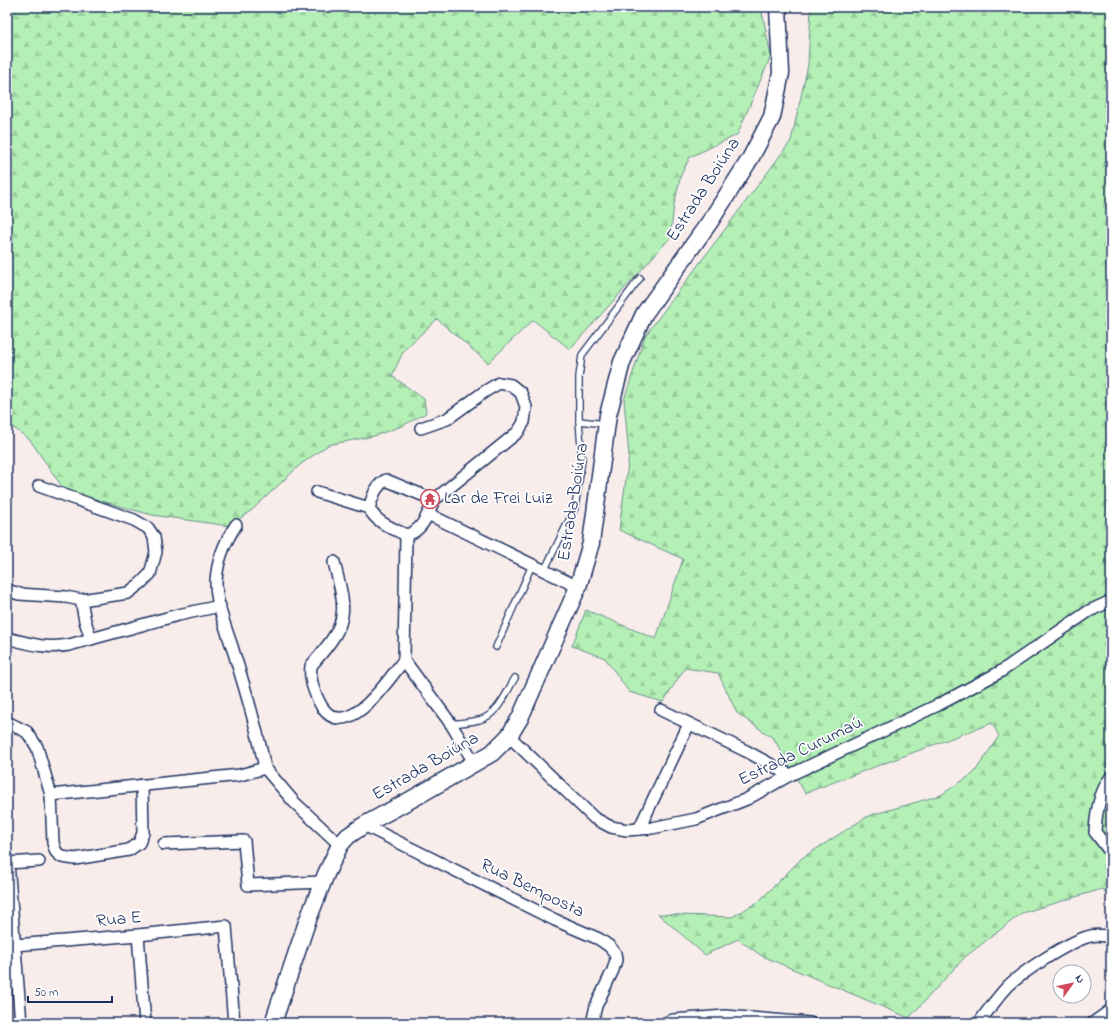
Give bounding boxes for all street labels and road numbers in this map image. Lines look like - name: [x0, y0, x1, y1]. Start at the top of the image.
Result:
- street label: Estrada Boiúna: [661, 133, 747, 247]
- street label: Estrada Boiúna: [552, 441, 596, 563]
- street label: Estrada Curumaú: [734, 711, 868, 793]
- street label: Estrada Boiúna: [368, 726, 484, 808]
- street label: Rua Bemposta: [476, 853, 588, 925]
- street label: Rua E: [95, 905, 143, 935]

